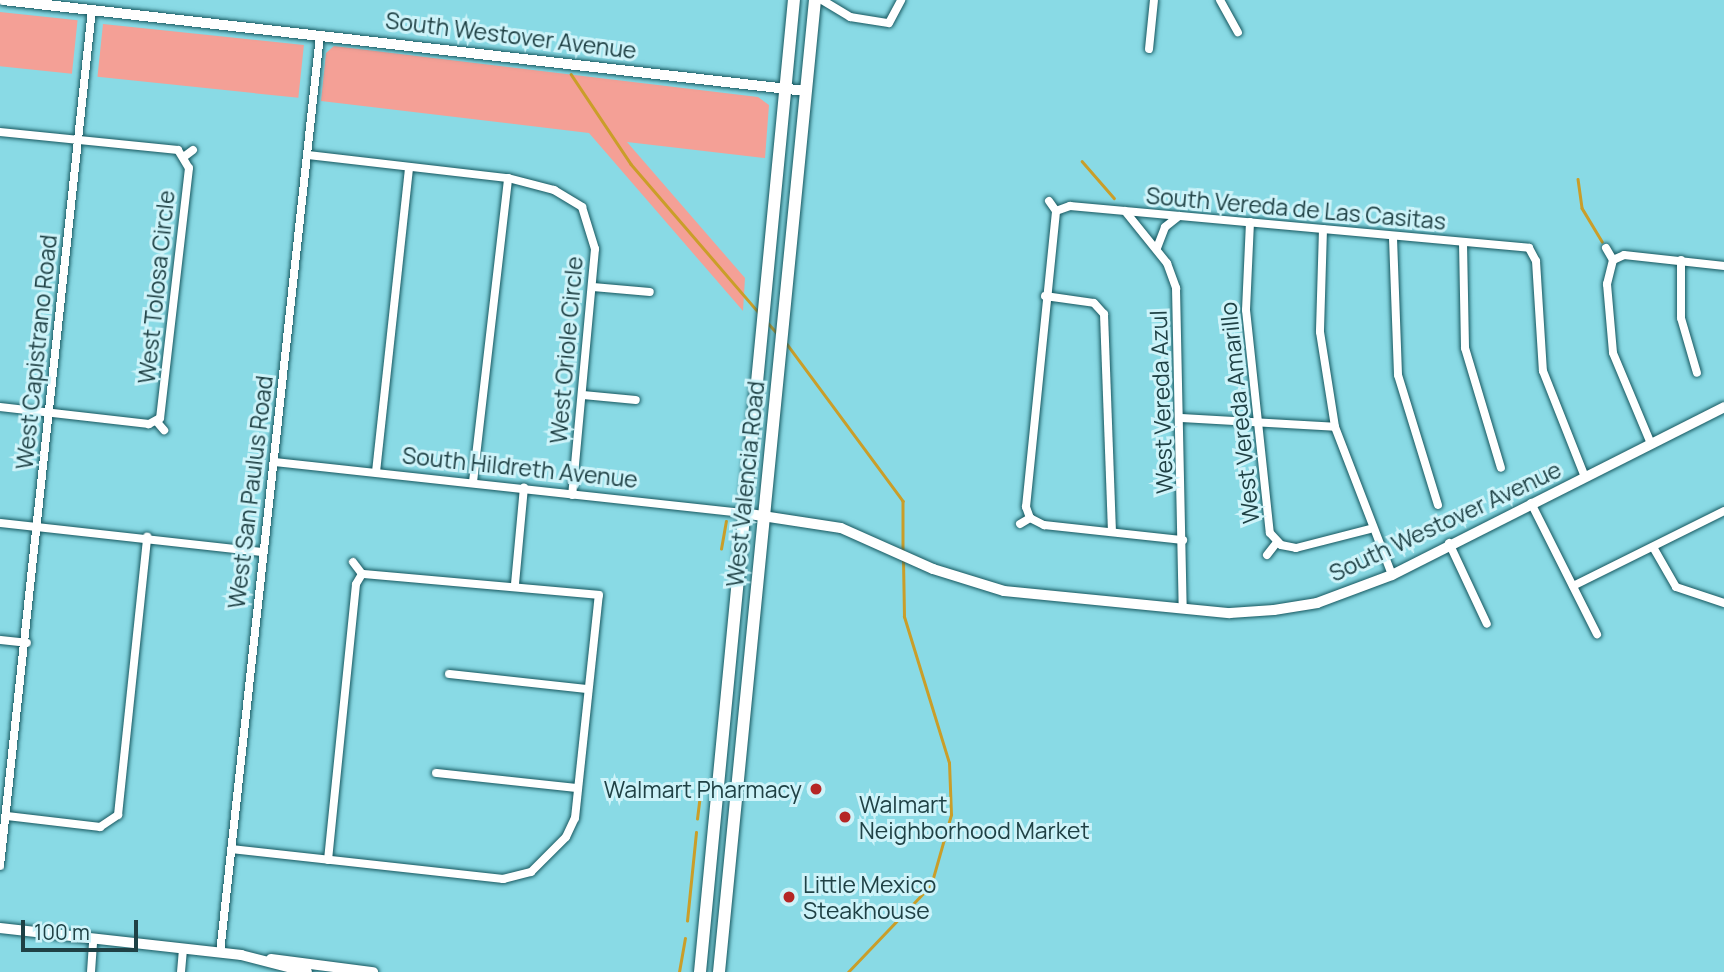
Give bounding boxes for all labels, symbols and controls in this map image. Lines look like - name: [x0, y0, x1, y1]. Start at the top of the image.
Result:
- street label: South Westover Avenue: [384, 6, 638, 64]
- street label: South Vereda de Las Casitas: [1145, 181, 1447, 235]
- street label: West Tolosa Circle: [132, 189, 180, 385]
- street label: West Capistrano Road: [10, 233, 62, 471]
- street label: West Oriole Circle: [544, 255, 588, 445]
- street label: West Vereda Amarillo: [1214, 301, 1264, 525]
- street label: West Vereda Azul: [1144, 310, 1178, 494]
- street label: West San Paulus Road: [222, 374, 278, 610]
- street label: West Valencia Road: [720, 380, 770, 588]
- street label: South Hildreth Avenue: [401, 441, 639, 493]
- street label: South Westover Avenue: [1325, 455, 1565, 587]
- place label: Walmart Pharmacy: [604, 775, 802, 803]
- marker: Walmart Pharmacy: [808, 781, 824, 797]
- place label: Walmart Neighborhood Market: [859, 790, 1090, 844]
- marker: Walmart Neighborhood Market: [837, 809, 853, 825]
- place label: Little Mexico Steakhouse: [803, 870, 936, 924]
- marker: Little Mexico Steakhouse: [781, 889, 797, 905]
- scale bar: [24, 906, 142, 950]
- text: 100 m: [34, 918, 90, 946]

